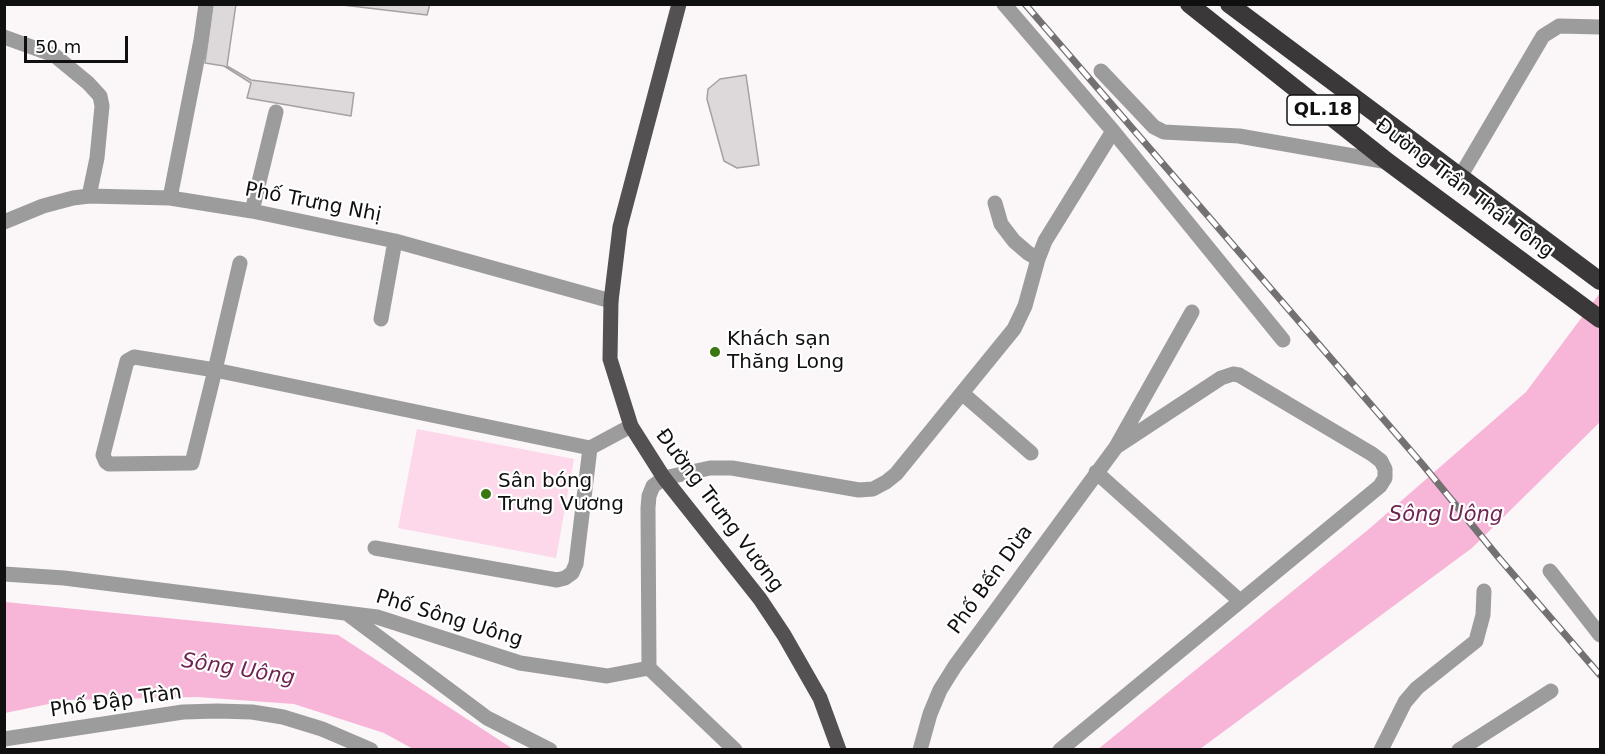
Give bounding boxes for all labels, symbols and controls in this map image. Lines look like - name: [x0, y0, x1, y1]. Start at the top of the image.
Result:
- scale bar: [27, 24, 130, 62]
- text: 50 m: [35, 36, 81, 57]
- road number: QL.18: [1287, 95, 1359, 125]
- street label: Đường Trần Thái Tông: [1370, 114, 1558, 264]
- street label: Phố Trưng Nhị: [243, 178, 383, 228]
- place label: Khách sạn Thăng Long: [727, 328, 844, 375]
- marker: Khách sạn Thăng Long: [708, 345, 722, 359]
- street label: Đường Trưng Vương: [650, 425, 788, 597]
- place label: Sân bóng Trưng Vương: [498, 470, 624, 517]
- marker: Sân bóng Trưng Vương: [479, 487, 493, 501]
- water label: Sông Uông: [1389, 503, 1503, 529]
- street label: Phố Bến Dừa: [943, 521, 1039, 639]
- street label: Phố Sông Uông: [373, 585, 525, 653]
- water label: Sông Uông: [180, 649, 296, 691]
- street label: Phố Đập Tràn: [49, 681, 183, 723]

